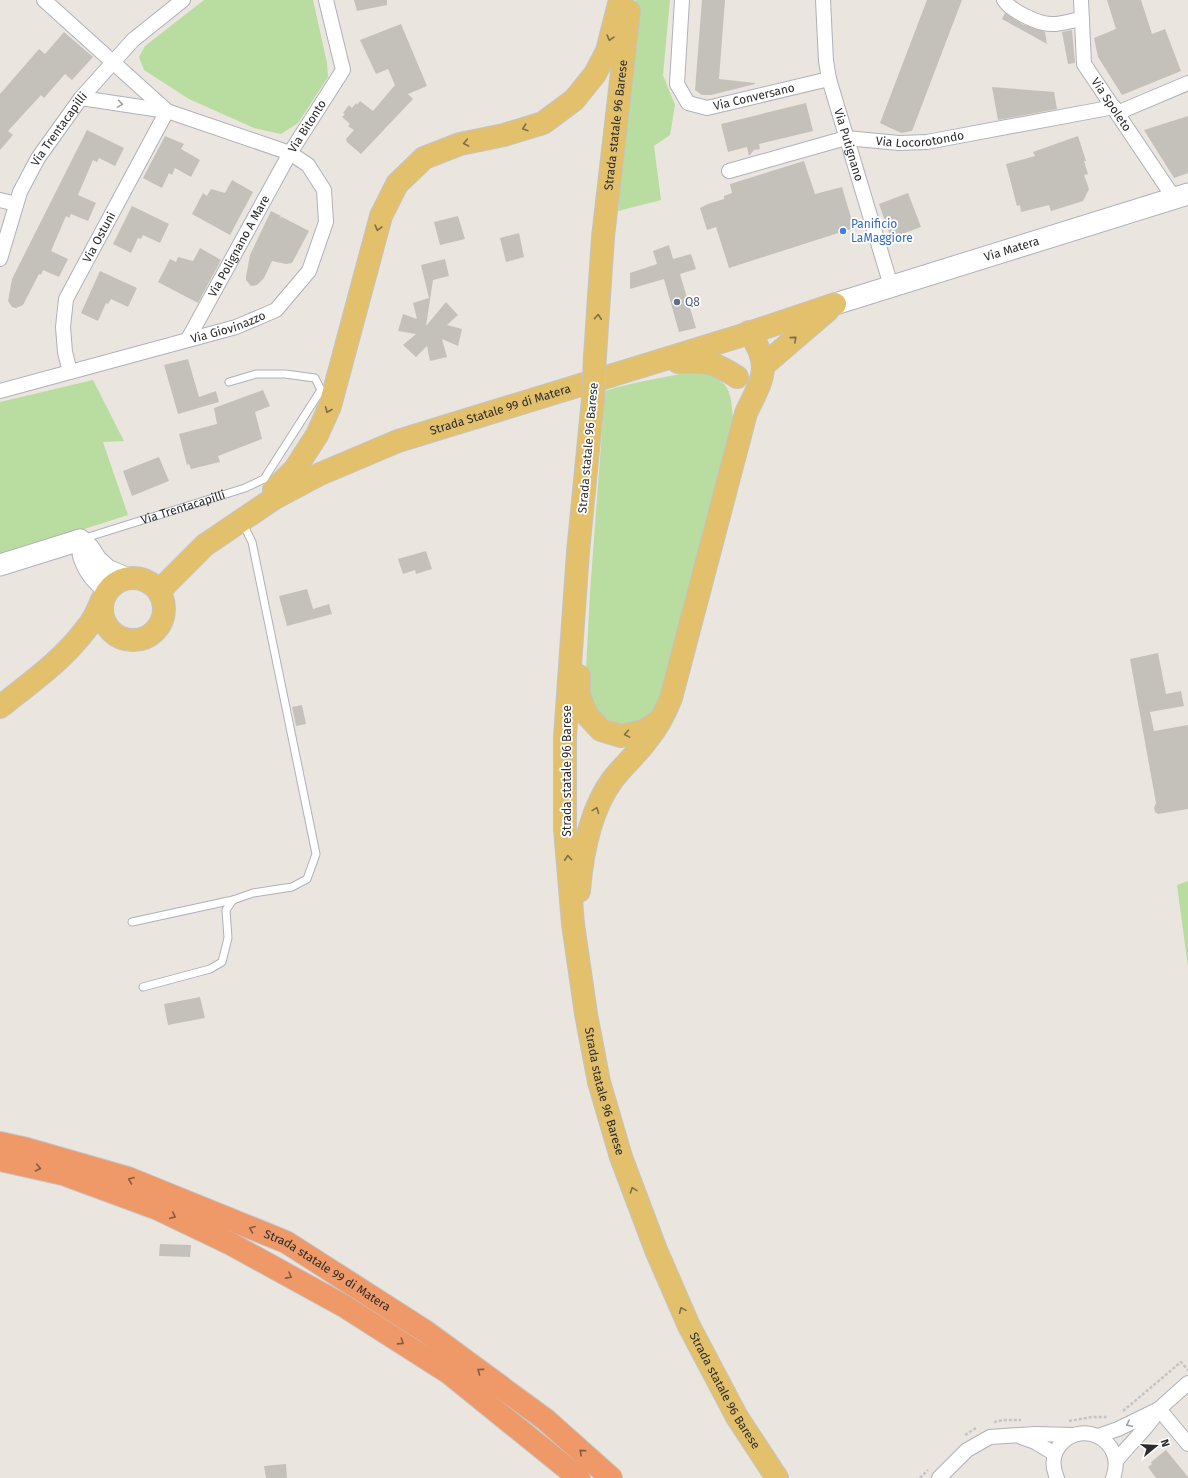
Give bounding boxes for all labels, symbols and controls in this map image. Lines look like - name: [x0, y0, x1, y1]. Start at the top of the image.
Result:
- one-way arrow: [606, 34, 615, 41]
- street label: Strada statale 96 Barese: [601, 59, 630, 191]
- street label: Via Spoleto: [1088, 75, 1134, 134]
- street label: Via Conversano: [712, 80, 796, 113]
- street label: Via Trentacapilli: [28, 89, 90, 168]
- street label: Via Bitonto: [285, 97, 329, 155]
- one-way arrow: [117, 99, 123, 108]
- street label: Via Putignano: [831, 107, 866, 183]
- one-way arrow: [522, 124, 529, 132]
- street label: Via Locorotondo: [875, 128, 965, 150]
- one-way arrow: [463, 138, 469, 146]
- street label: Via Polignano A Mare: [205, 193, 273, 299]
- street label: Via Ostuni: [80, 209, 118, 265]
- place label: Panificio LaMaggiore: [851, 217, 913, 245]
- one-way arrow: [374, 225, 382, 231]
- marker: Panificio LaMaggiore: [838, 226, 848, 236]
- street label: Via Matera: [982, 234, 1041, 264]
- place label: Q8: [685, 295, 700, 309]
- marker: Q8: [672, 297, 682, 307]
- street label: Via Giovinazzo: [189, 308, 268, 346]
- one-way arrow: [593, 314, 602, 320]
- one-way arrow: [789, 337, 797, 344]
- street label: Strada Statale 99 di Matera: [428, 381, 572, 438]
- street label: Strada statale 96 Barese: [575, 382, 601, 514]
- one-way arrow: [325, 406, 333, 414]
- street label: Via Trentacapilli: [139, 488, 227, 527]
- street label: Strada statale 96 Barese: [560, 705, 574, 837]
- one-way arrow: [624, 730, 630, 738]
- one-way arrow: [592, 806, 600, 813]
- one-way arrow: [563, 855, 572, 861]
- street label: Strada statale 96 Barese: [582, 1026, 627, 1157]
- one-way arrow: [35, 1164, 41, 1172]
- one-way arrow: [128, 1177, 136, 1185]
- one-way arrow: [630, 1186, 638, 1193]
- one-way arrow: [169, 1211, 177, 1219]
- one-way arrow: [248, 1225, 255, 1233]
- street label: Strada statale 99 di Matera: [262, 1227, 393, 1314]
- one-way arrow: [285, 1271, 292, 1278]
- one-way arrow: [679, 1307, 687, 1315]
- street label: Strada statale 96 Barese: [687, 1330, 763, 1452]
- one-way arrow: [397, 1338, 404, 1345]
- one-way arrow: [478, 1369, 485, 1376]
- one-way arrow: [1126, 1419, 1133, 1427]
- north arrow: [1136, 1426, 1176, 1466]
- text: N: [1158, 1438, 1172, 1449]
- one-way arrow: [579, 1449, 587, 1457]

